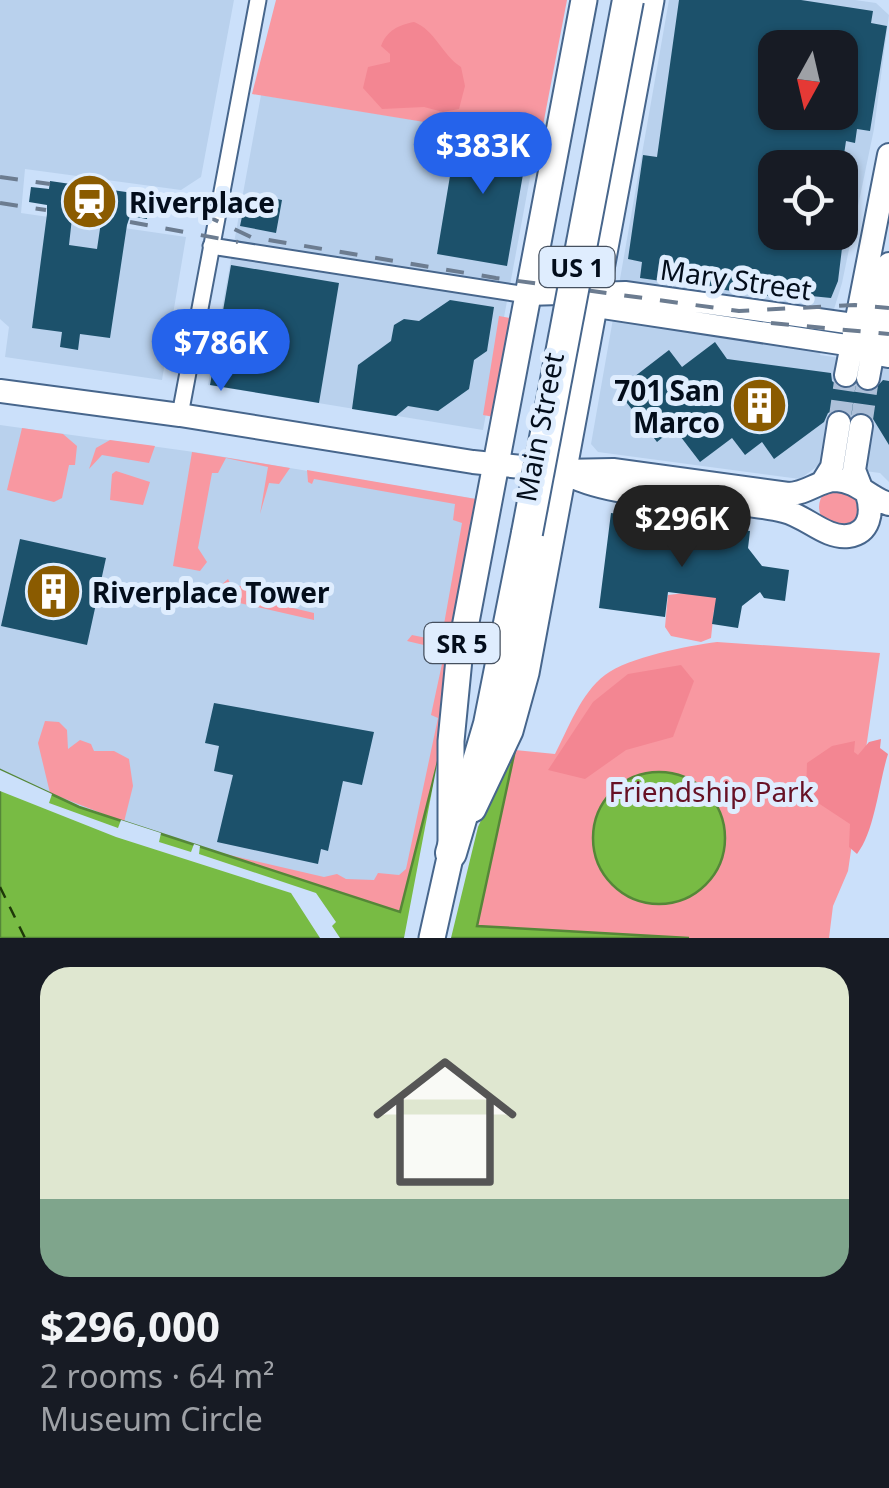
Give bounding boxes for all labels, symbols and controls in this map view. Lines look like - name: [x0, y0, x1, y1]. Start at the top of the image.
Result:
- north arrow: [758, 30, 858, 130]
- map controls: [758, 30, 858, 250]
- pin: $383K: [413, 112, 553, 197]
- text: $383K: [436, 123, 530, 166]
- button: locate: [758, 150, 858, 250]
- station icon: Riverplace: [60, 172, 120, 232]
- place label: Riverplace: [129, 183, 275, 221]
- road number: US 1: [540, 247, 614, 287]
- street label: Mary Street: [658, 250, 814, 308]
- pin: $786K: [151, 309, 291, 394]
- text: $786K: [174, 320, 268, 363]
- street label: Main Street: [506, 349, 572, 505]
- place label: 701 San Marco: [614, 371, 720, 441]
- building icon: 701 San Marco: [729, 376, 789, 436]
- pin: $296K: [612, 485, 752, 570]
- text: $296K: [635, 496, 729, 539]
- building icon: Riverplace Tower: [23, 562, 83, 622]
- place label: Riverplace Tower: [92, 573, 330, 611]
- road number: SR 5: [424, 623, 500, 663]
- park label: Friendship Park: [608, 772, 814, 810]
- icon: home: [355, 1032, 535, 1212]
- text: $296,000: [40, 1297, 220, 1354]
- text: 2 rooms · 64 m²: [40, 1354, 274, 1397]
- text: Museum Circle: [40, 1397, 263, 1440]

